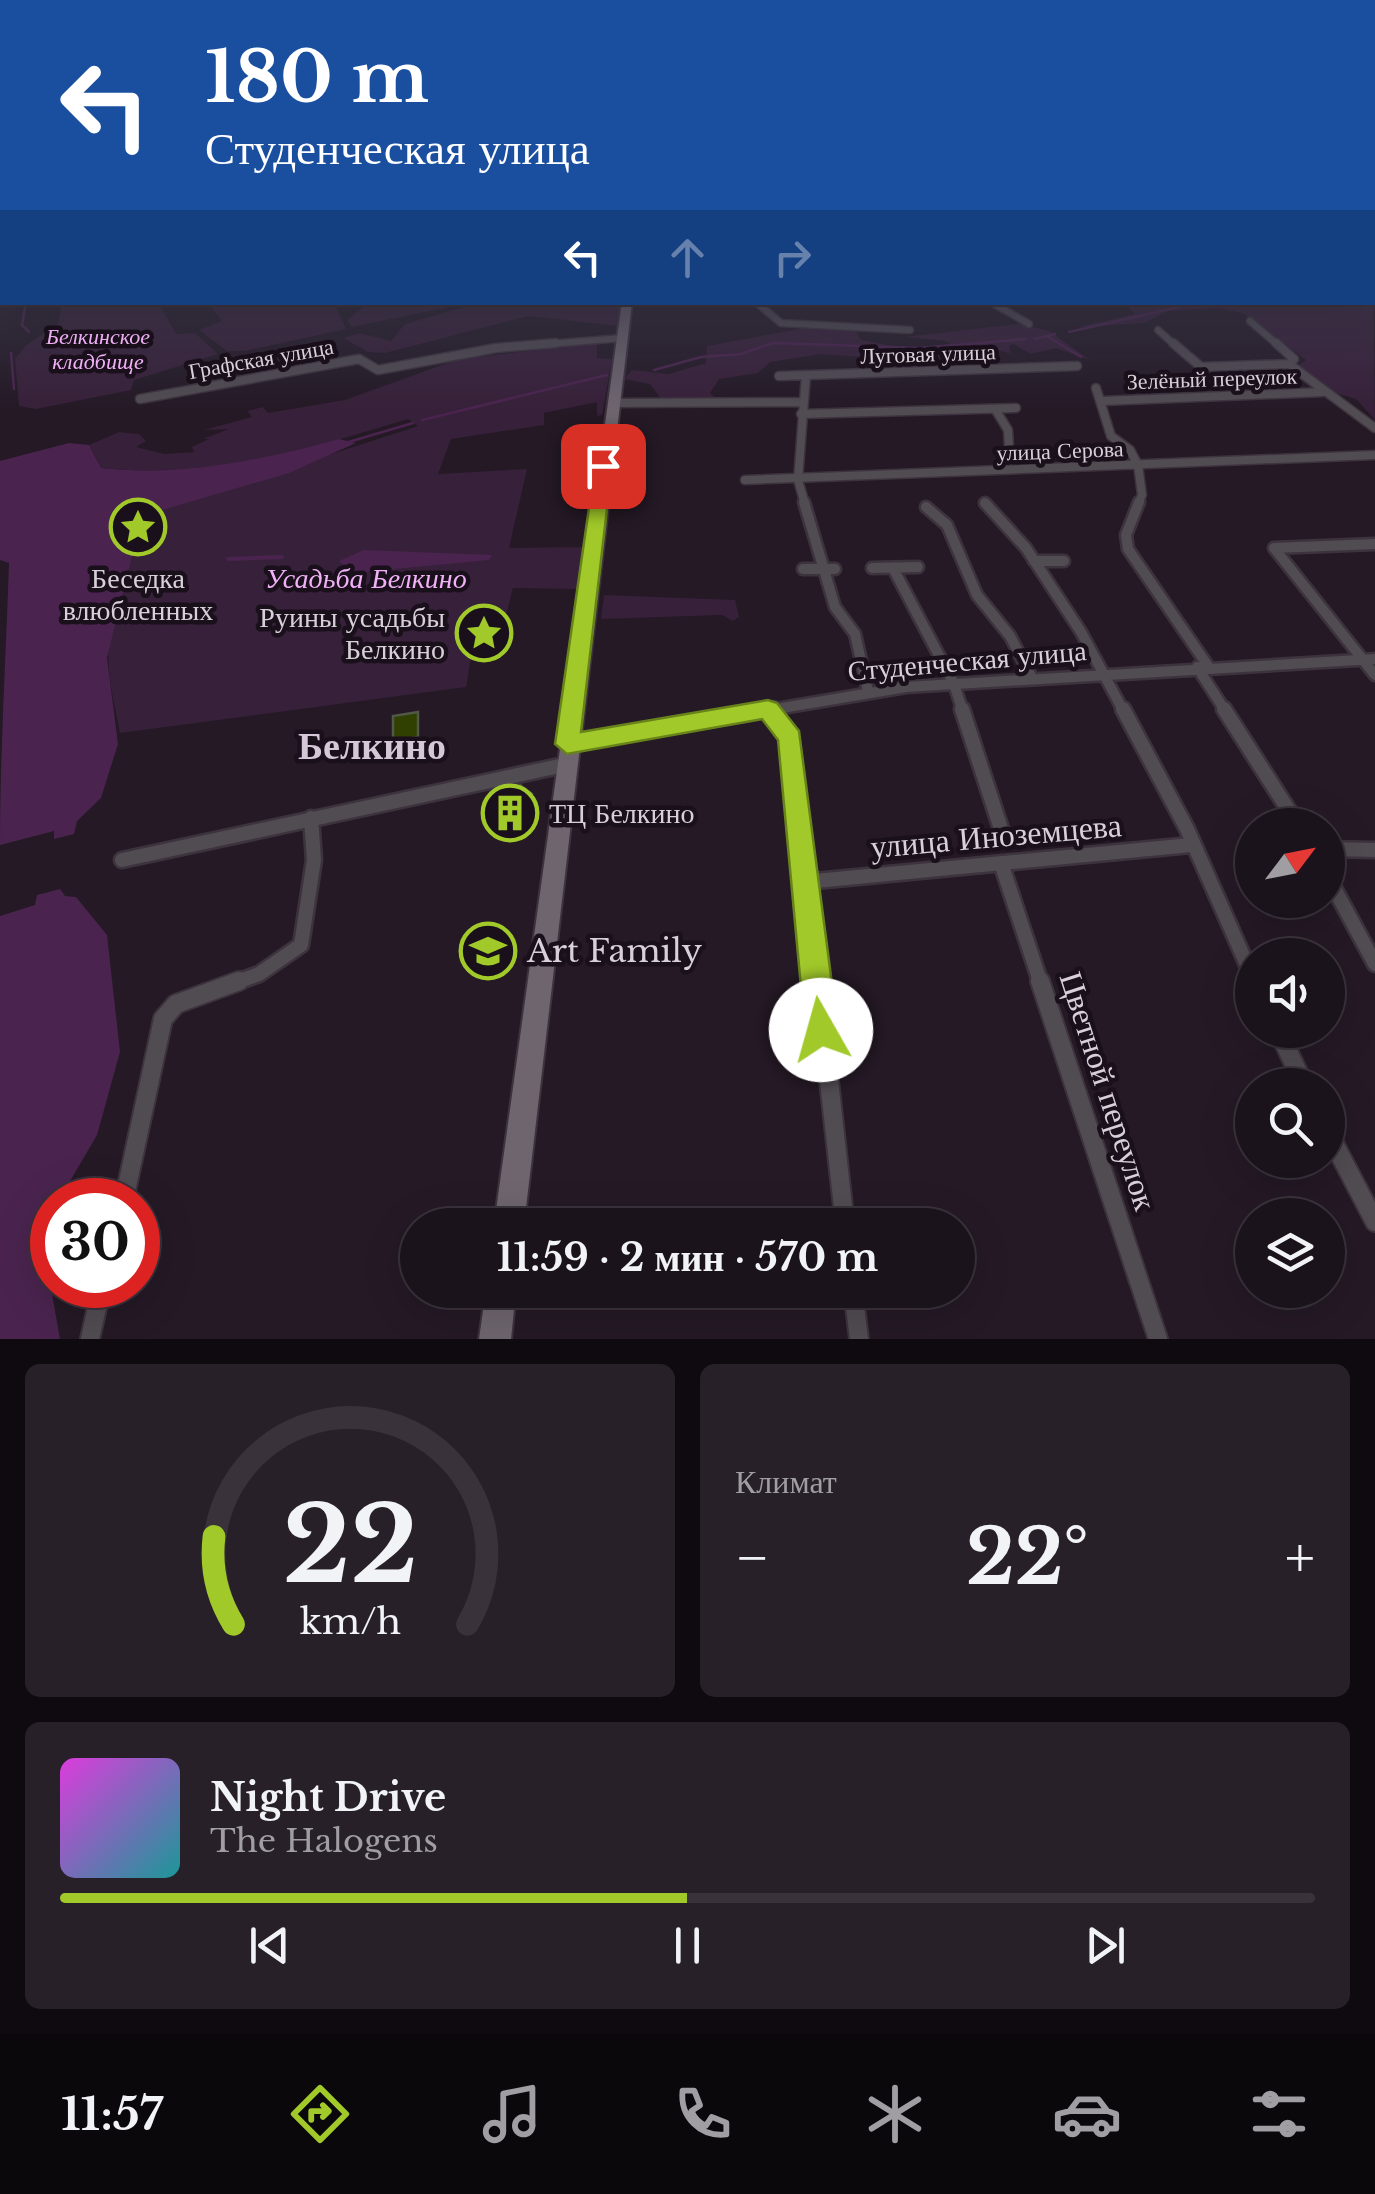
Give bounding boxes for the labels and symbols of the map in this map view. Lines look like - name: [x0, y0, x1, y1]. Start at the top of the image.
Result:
- park label: Белкинское кладбище: [45, 323, 150, 375]
- street label: Графская улица: [186, 333, 336, 385]
- street label: Луговая улица: [860, 338, 996, 370]
- street label: Зелёный переулок: [1126, 363, 1298, 395]
- pin: [561, 424, 646, 509]
- street label: улица Серова: [996, 435, 1124, 467]
- place icon: Беседка влюбленных: [108, 497, 168, 557]
- place label: Беседка влюбленных: [63, 561, 213, 628]
- park label: Усадьба Белкино: [265, 561, 467, 596]
- place label: Руины усадьбы Белкино: [259, 600, 445, 667]
- place icon: Руины усадьбы Белкино: [454, 603, 514, 663]
- street label: Студенческая улица: [846, 633, 1088, 689]
- district label: Белкино: [298, 722, 446, 769]
- building icon: ТЦ Белкино: [480, 783, 540, 843]
- place label: ТЦ Белкино: [549, 796, 694, 831]
- street label: улица Иноземцева: [869, 805, 1123, 867]
- north arrow: [1235, 808, 1345, 918]
- school or university icon: Art Family: [458, 921, 518, 981]
- place label: Art Family: [526, 931, 703, 971]
- street label: Цветной переулок: [1051, 967, 1166, 1216]
- position arrow: [769, 978, 873, 1082]
- speed limit sign: 30: [30, 1178, 160, 1308]

